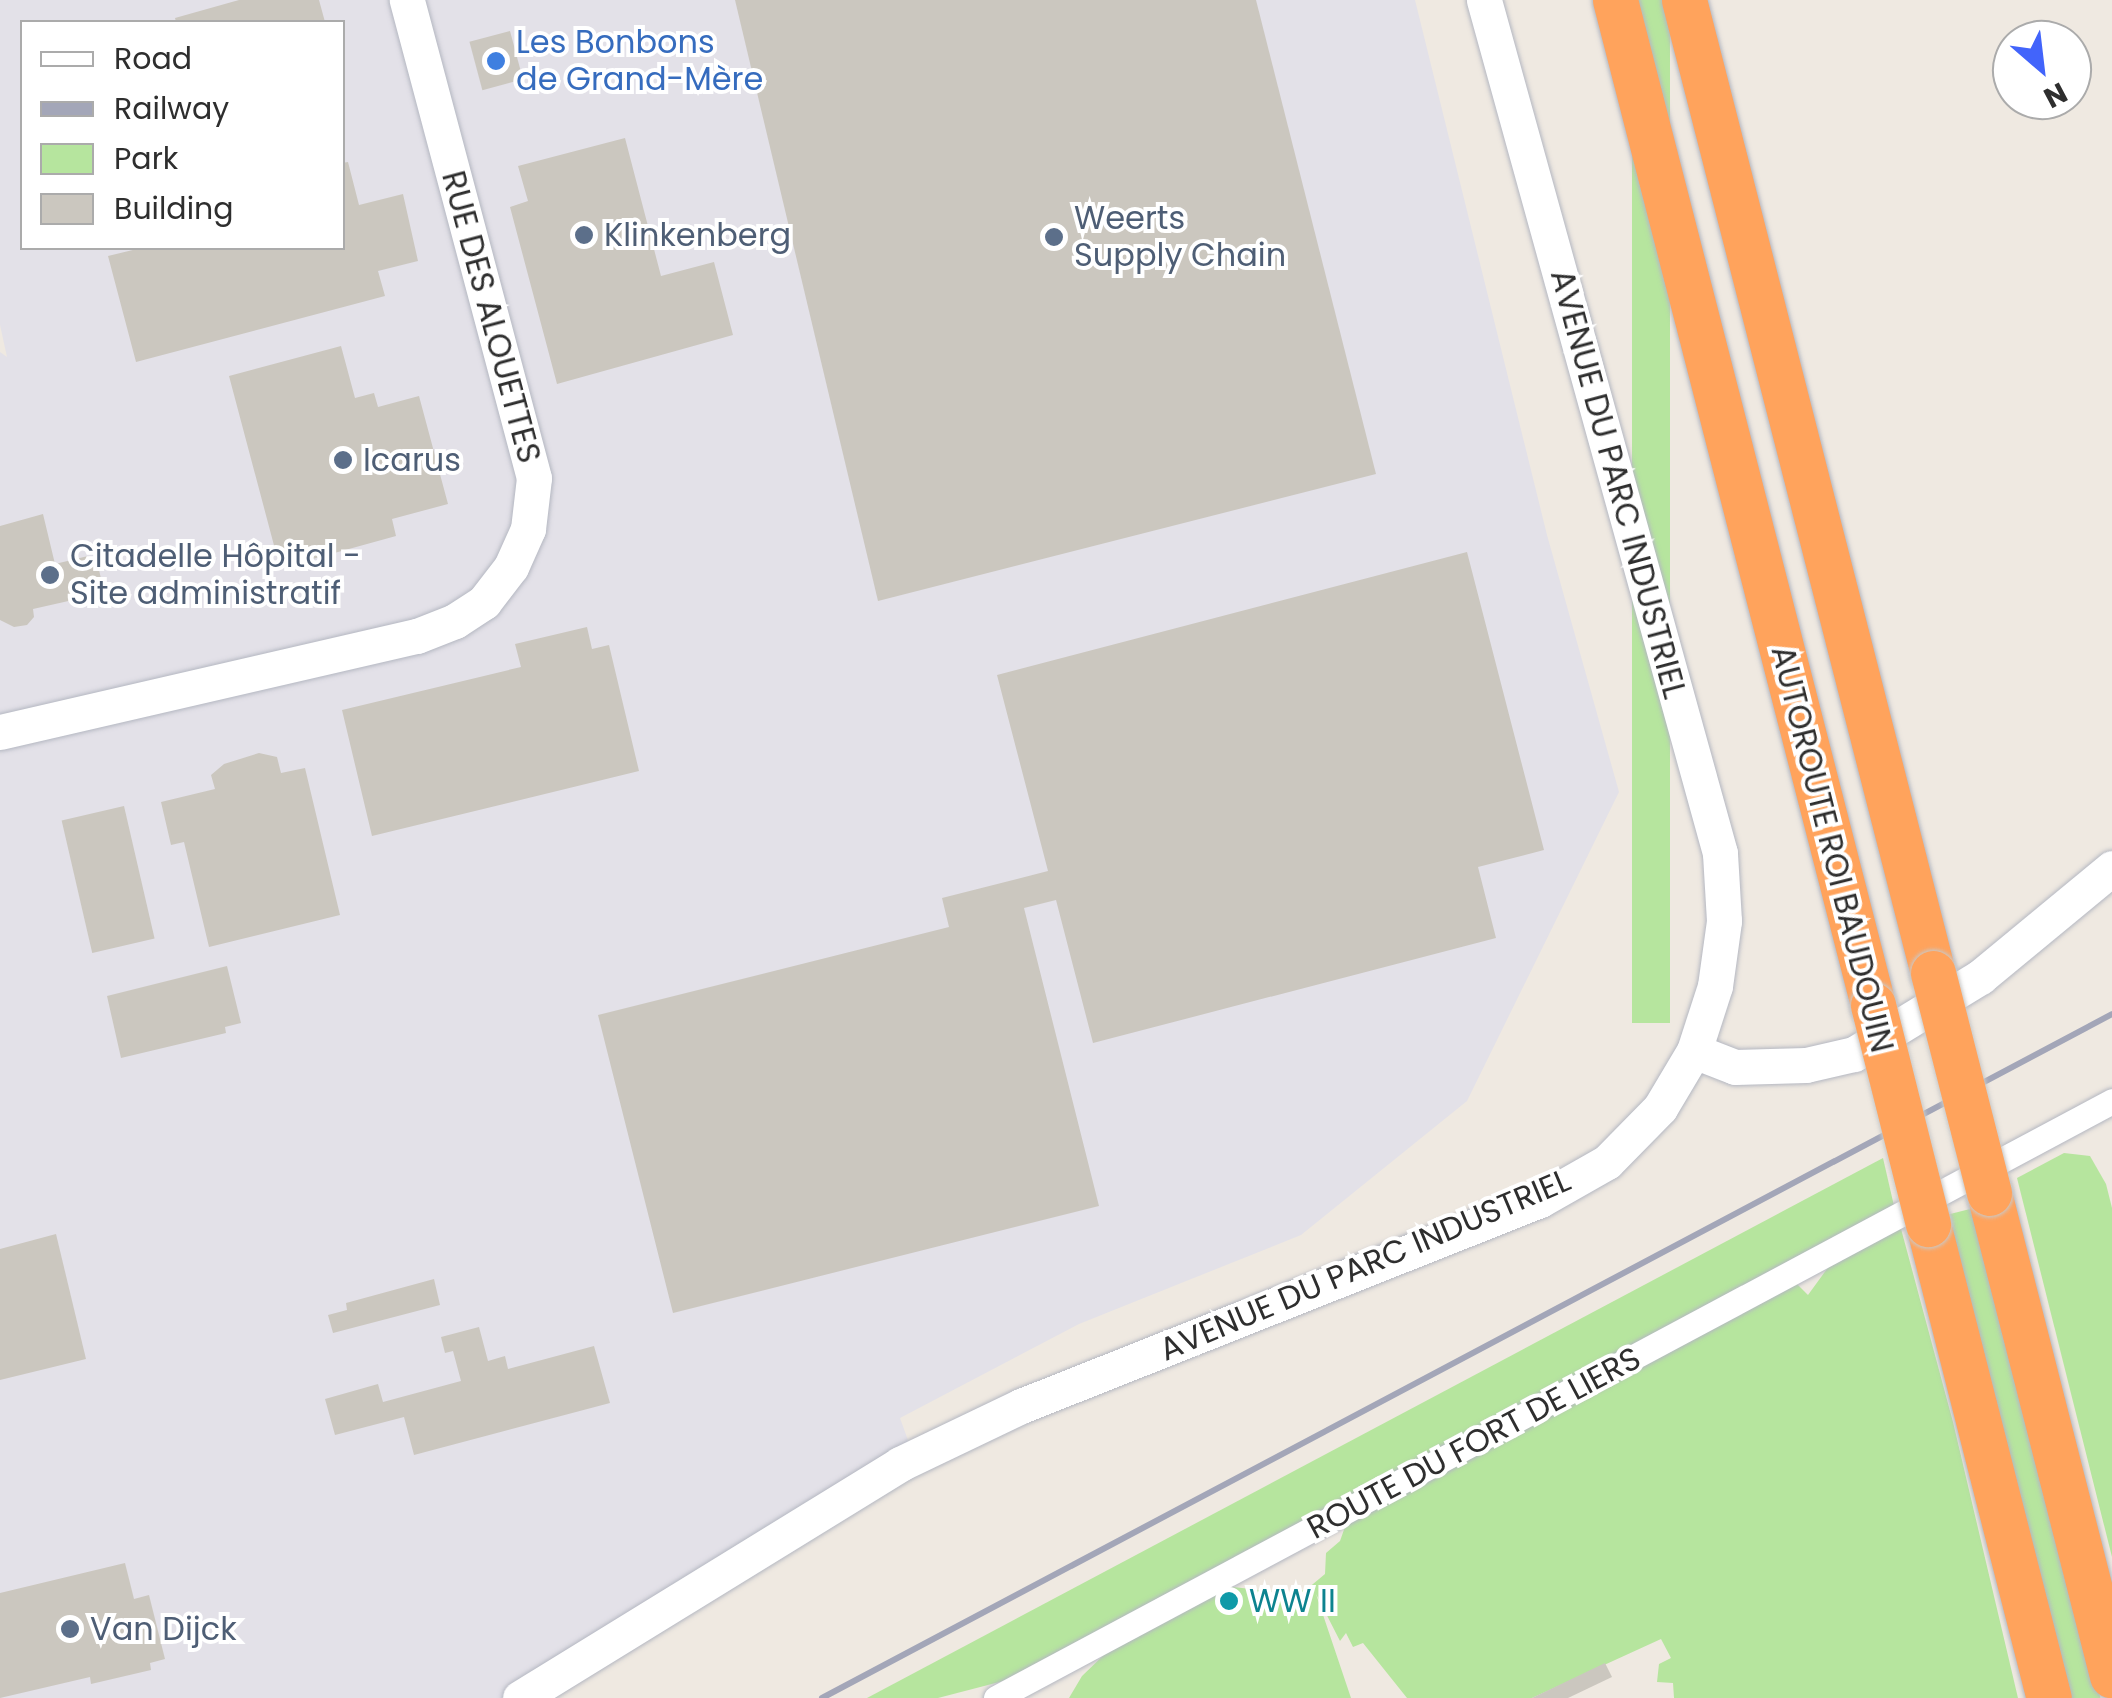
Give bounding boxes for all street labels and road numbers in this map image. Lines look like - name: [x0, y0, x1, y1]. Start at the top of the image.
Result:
- street label: RUE DES ALOUETTES: [434, 167, 548, 467]
- street label: AVENUE DU PARC INDUSTRIEL: [1542, 265, 1694, 703]
- street label: AUTOROUTE ROI BAUDOUIN: [1763, 642, 1901, 1056]
- street label: AVENUE DU PARC INDUSTRIEL: [1154, 1161, 1576, 1369]
- street label: ROUTE DU FORT DE LIERS: [1301, 1339, 1647, 1547]

